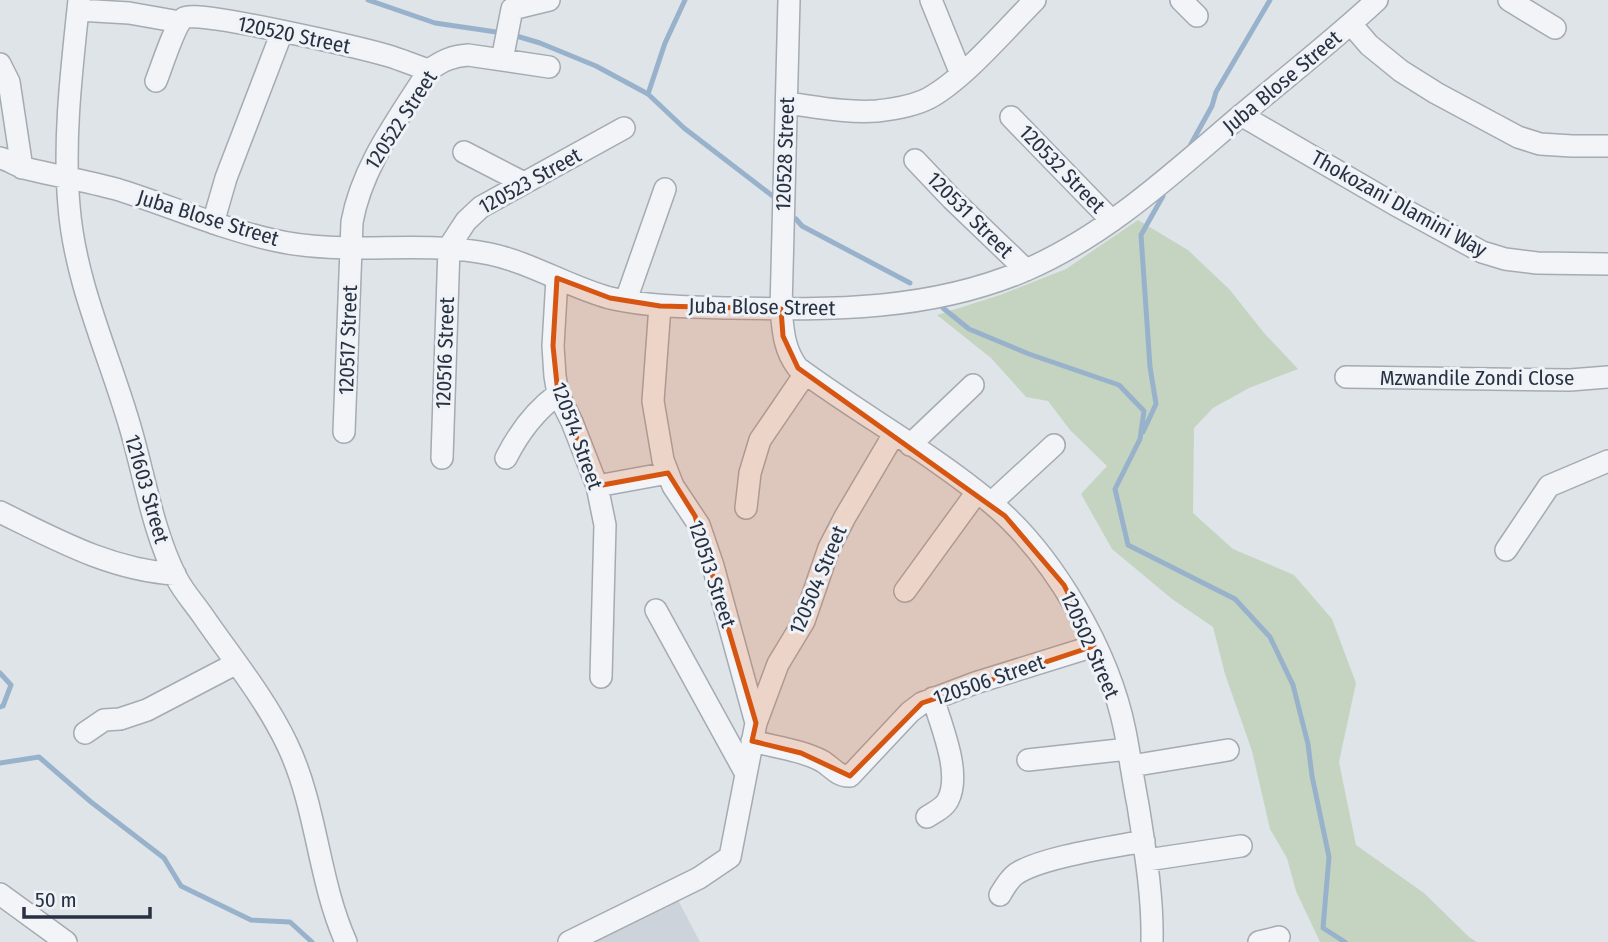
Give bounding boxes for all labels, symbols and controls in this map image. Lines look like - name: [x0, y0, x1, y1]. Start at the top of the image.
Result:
- street label: 120520 Street: [235, 10, 353, 60]
- street label: Juba Blose Street: [1217, 25, 1347, 139]
- street label: 120522 Street: [359, 65, 443, 174]
- street label: 120528 Street: [770, 96, 800, 211]
- street label: 120532 Street: [1013, 119, 1111, 219]
- street label: 120523 Street: [474, 142, 586, 220]
- street label: Thokozani Dlamini Way: [1307, 145, 1492, 263]
- street label: 120531 Street: [921, 166, 1019, 264]
- street label: Juba Blose Street: [134, 184, 282, 252]
- street label: 120517 Street: [333, 284, 363, 396]
- street label: Juba Blose Street: [688, 293, 836, 321]
- street label: 120516 Street: [430, 296, 460, 410]
- street label: Mzwandile Zondi Close: [1380, 365, 1574, 391]
- street label: 120514 Street: [546, 379, 608, 493]
- street label: 121603 Street: [119, 431, 175, 547]
- street label: 120513 Street: [682, 517, 742, 631]
- street label: 120504 Street: [783, 522, 853, 638]
- street label: 120502 Street: [1055, 587, 1125, 703]
- street label: 120506 Street: [930, 649, 1048, 711]
- scale bar: [24, 876, 150, 920]
- text: 50 m: [35, 887, 77, 913]

